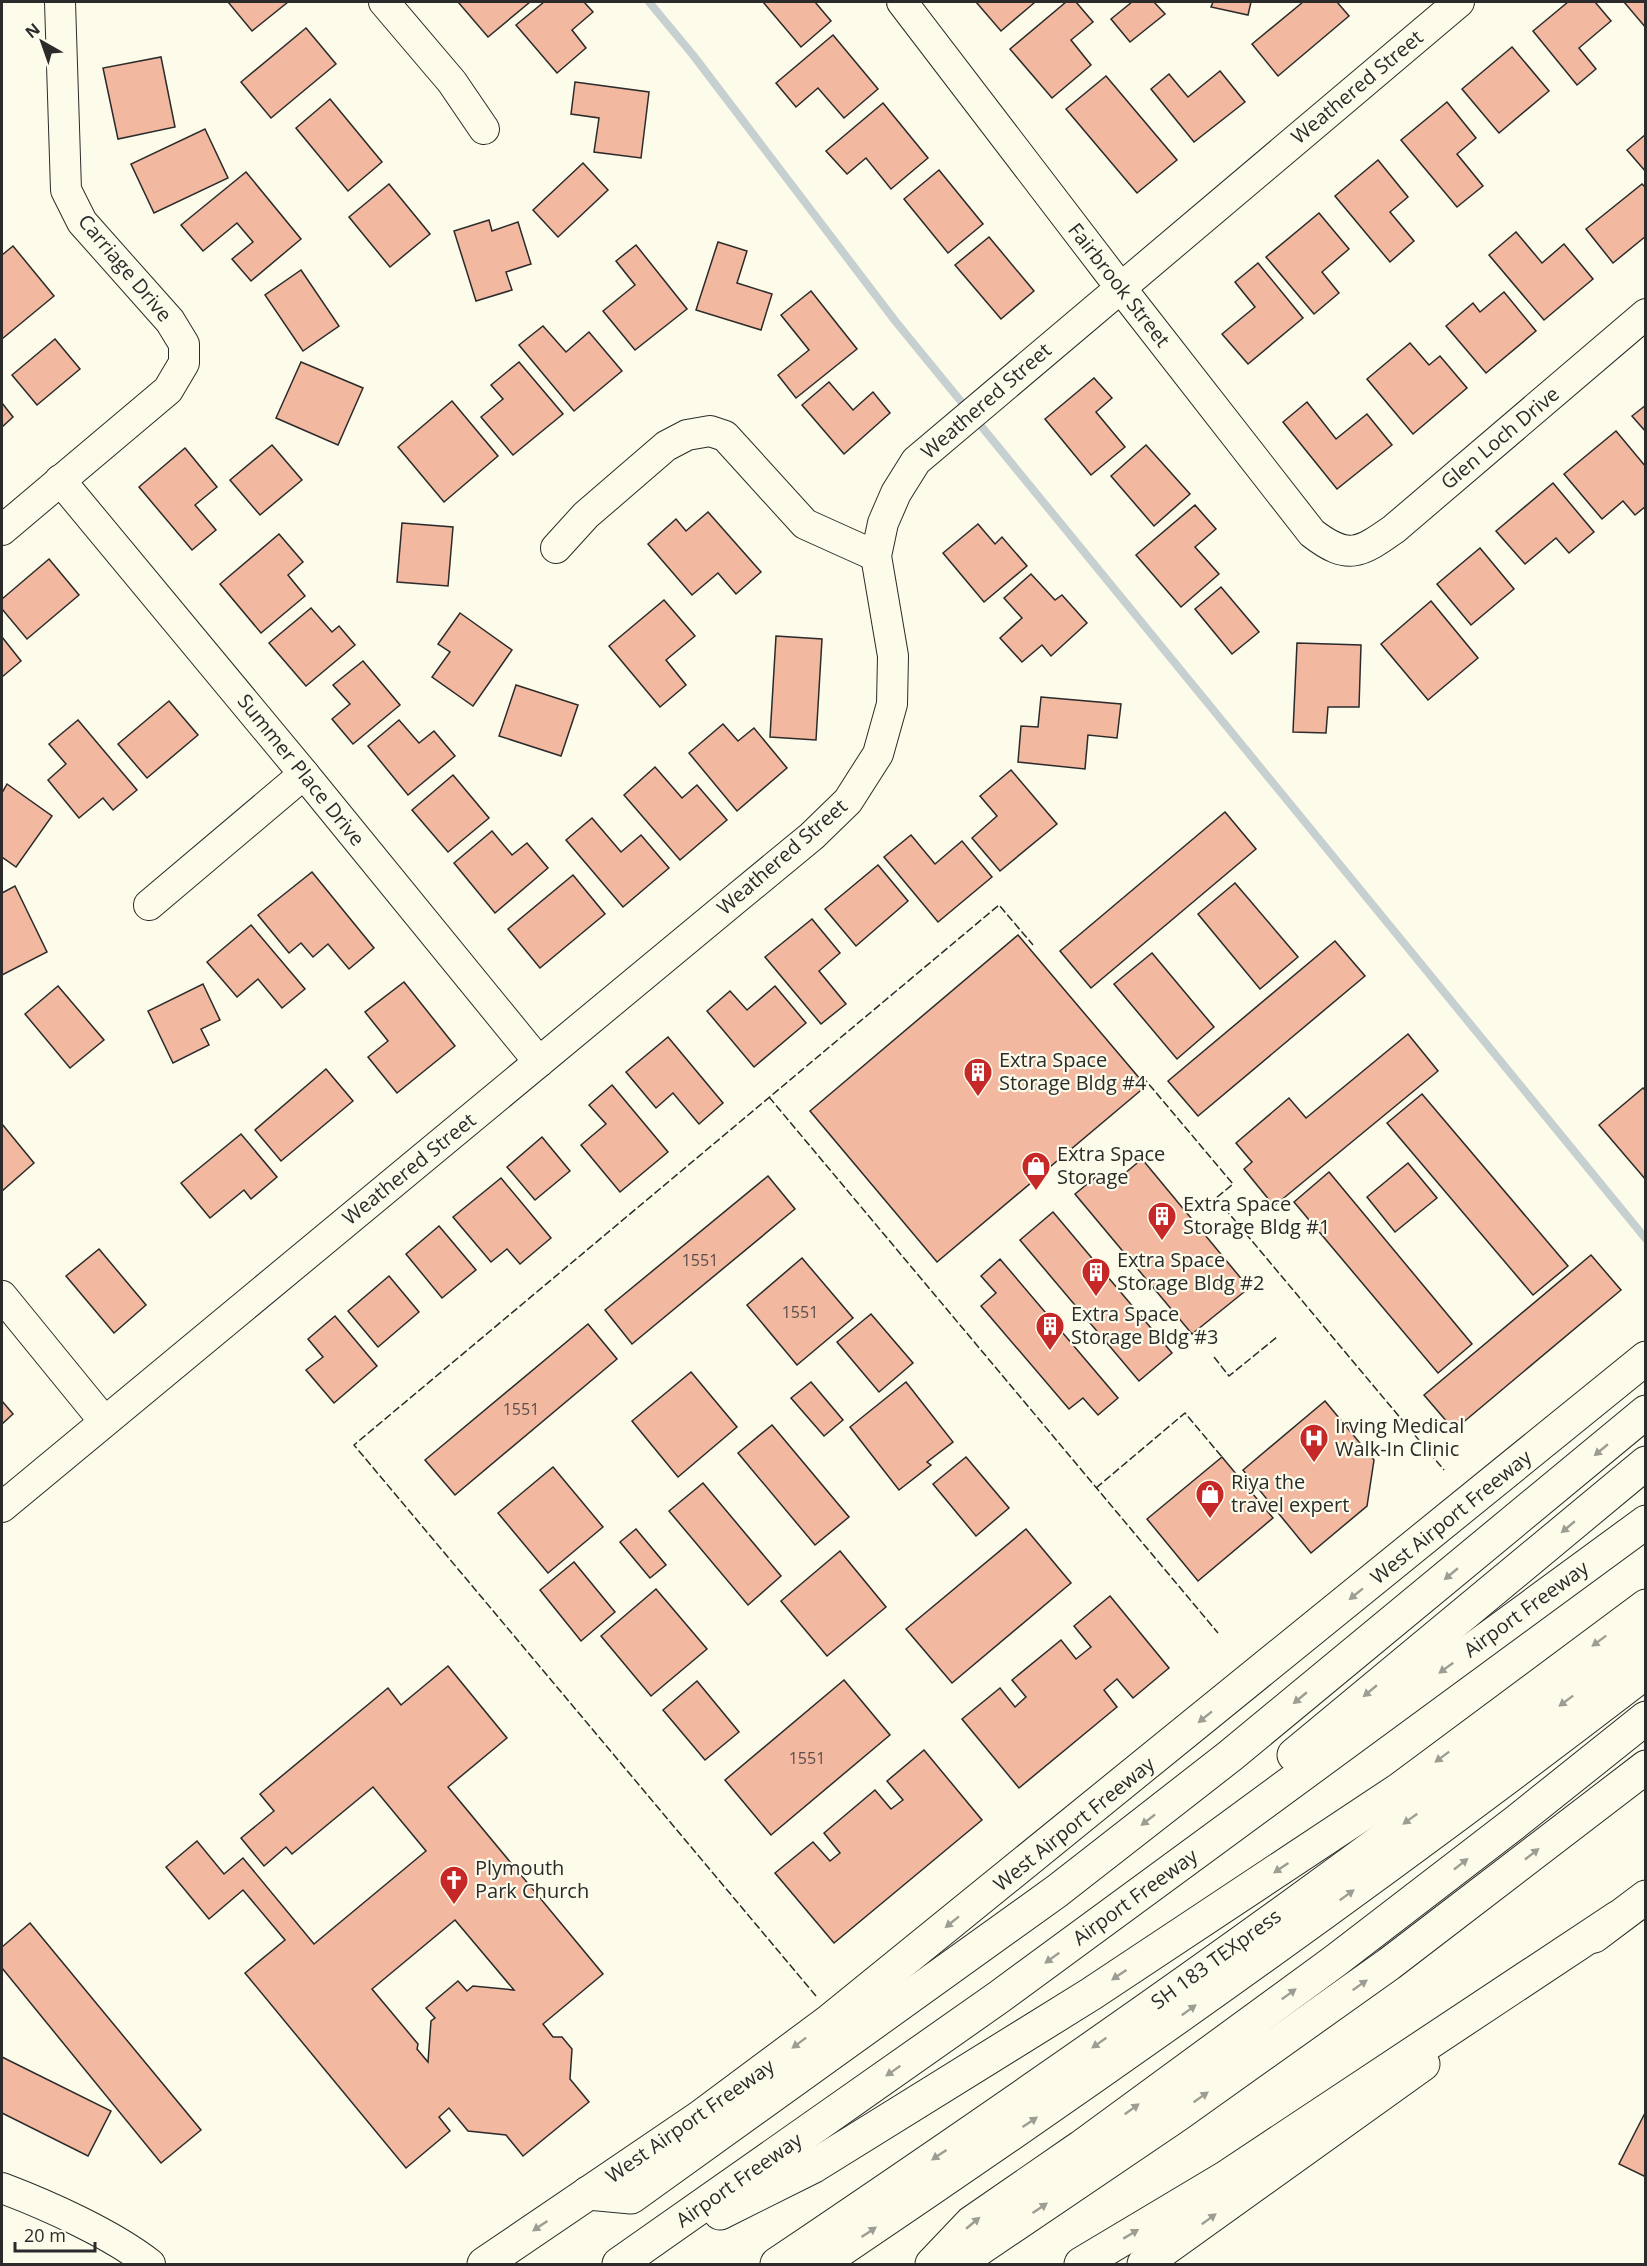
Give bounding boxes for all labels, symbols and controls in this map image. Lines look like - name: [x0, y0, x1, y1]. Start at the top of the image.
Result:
- north arrow: [12, 12, 72, 72]
- text: N: [20, 18, 44, 43]
- street label: Weathered Street: [1285, 24, 1428, 150]
- street label: Carriage Drive: [72, 208, 178, 327]
- street label: Fairbrook Street: [1062, 217, 1176, 352]
- street label: Weathered Street: [915, 337, 1056, 465]
- street label: Glen Loch Drive: [1435, 380, 1565, 495]
- street label: Summer Place Drive: [232, 688, 371, 851]
- street label: Weathered Street: [711, 793, 852, 921]
- place label: Extra Space Storage Bldg #4: [999, 1046, 1147, 1096]
- building icon: Extra Space Storage Bldg #4: [962, 1056, 994, 1098]
- street label: Weathered Street: [336, 1106, 481, 1231]
- place label: Extra Space Storage: [1057, 1140, 1165, 1190]
- shop icon: Extra Space Storage: [1020, 1150, 1052, 1192]
- place label: Extra Space Storage Bldg #1: [1183, 1190, 1330, 1240]
- building icon: Extra Space Storage Bldg #1: [1146, 1200, 1178, 1242]
- place label: Extra Space Storage Bldg #2: [1117, 1246, 1264, 1296]
- house number: 1551: [682, 1249, 718, 1271]
- building icon: Extra Space Storage Bldg #2: [1080, 1256, 1112, 1298]
- place label: Extra Space Storage Bldg #3: [1071, 1300, 1218, 1350]
- house number: 1551: [782, 1301, 818, 1323]
- building icon: Extra Space Storage Bldg #3: [1034, 1310, 1066, 1352]
- house number: 1551: [503, 1398, 539, 1420]
- place label: Irving Medical Walk-In Clinic: [1335, 1412, 1464, 1462]
- hospital icon: Irving Medical Walk-In Clinic: [1298, 1422, 1330, 1464]
- street label: West Airport Freeway: [1365, 1443, 1538, 1590]
- one-way arrow: [1593, 1443, 1609, 1456]
- place label: Riya the travel expert: [1231, 1468, 1349, 1518]
- shop icon: Riya the travel expert: [1194, 1478, 1226, 1520]
- one-way arrow: [1560, 1520, 1576, 1533]
- street label: Airport Freeway: [1458, 1554, 1594, 1663]
- one-way arrow: [1443, 1567, 1458, 1580]
- one-way arrow: [1348, 1588, 1364, 1601]
- one-way arrow: [1591, 1635, 1607, 1647]
- one-way arrow: [1438, 1662, 1453, 1674]
- one-way arrow: [1362, 1685, 1377, 1697]
- one-way arrow: [1293, 1691, 1308, 1704]
- one-way arrow: [1558, 1695, 1573, 1707]
- one-way arrow: [1197, 1711, 1213, 1724]
- house number: 1551: [789, 1747, 825, 1769]
- one-way arrow: [1435, 1751, 1450, 1763]
- street label: West Airport Freeway: [989, 1752, 1159, 1896]
- one-way arrow: [1403, 1813, 1419, 1825]
- one-way arrow: [1140, 1814, 1156, 1827]
- street label: Airport Freeway: [1068, 1844, 1202, 1950]
- one-way arrow: [1524, 1848, 1540, 1860]
- place label: Plymouth Park Church: [475, 1854, 589, 1904]
- one-way arrow: [1453, 1857, 1469, 1870]
- one-way arrow: [1273, 1862, 1290, 1873]
- church icon: Plymouth Park Church: [438, 1864, 470, 1906]
- one-way arrow: [1339, 1889, 1355, 1901]
- street label: SH 183 TEXpress: [1145, 1902, 1286, 2015]
- one-way arrow: [944, 1916, 960, 1929]
- one-way arrow: [1044, 1951, 1059, 1963]
- one-way arrow: [1111, 1970, 1127, 1981]
- one-way arrow: [1352, 1979, 1368, 1991]
- one-way arrow: [1281, 1988, 1297, 2000]
- one-way arrow: [1182, 2004, 1197, 2016]
- one-way arrow: [792, 2037, 807, 2049]
- one-way arrow: [1091, 2037, 1107, 2049]
- street label: West Airport Freeway: [601, 2054, 779, 2188]
- one-way arrow: [886, 2065, 902, 2077]
- one-way arrow: [1193, 2091, 1209, 2103]
- one-way arrow: [1123, 2103, 1139, 2115]
- one-way arrow: [1022, 2117, 1038, 2128]
- street label: Airport Freeway: [671, 2128, 807, 2232]
- one-way arrow: [931, 2149, 947, 2160]
- one-way arrow: [1032, 2202, 1048, 2214]
- one-way arrow: [1201, 2213, 1217, 2225]
- scale bar: [15, 2215, 94, 2253]
- one-way arrow: [965, 2217, 980, 2230]
- one-way arrow: [532, 2220, 548, 2231]
- text: 20 m: [24, 2223, 66, 2247]
- one-way arrow: [860, 2226, 876, 2238]
- one-way arrow: [1123, 2229, 1139, 2240]

